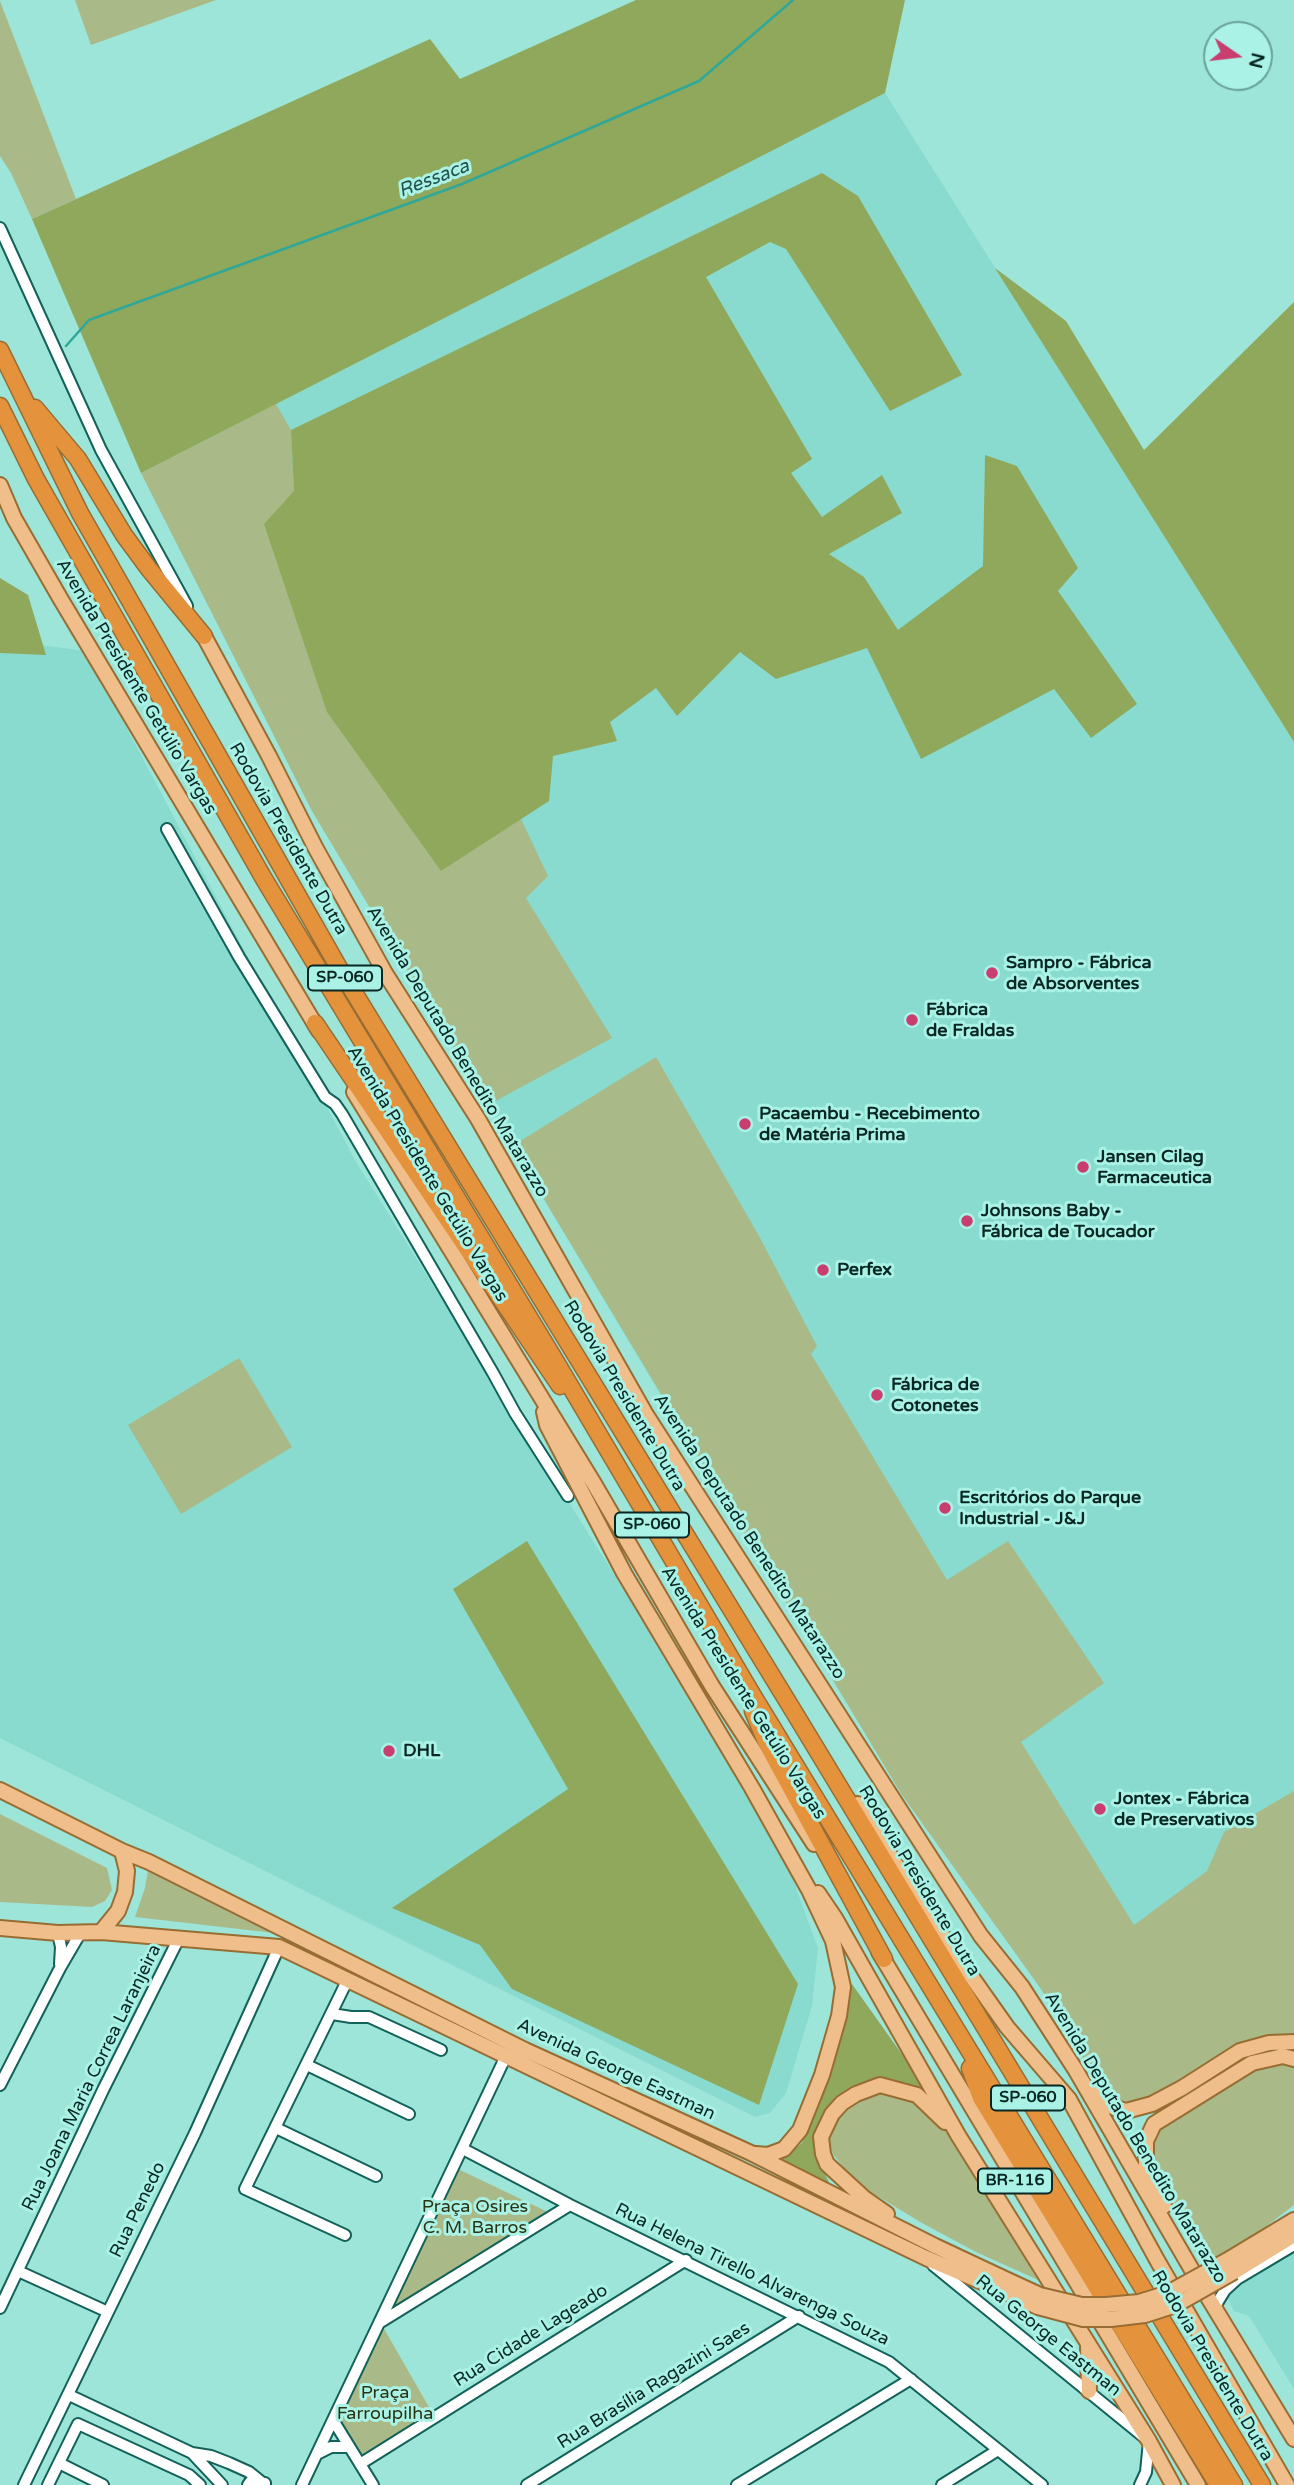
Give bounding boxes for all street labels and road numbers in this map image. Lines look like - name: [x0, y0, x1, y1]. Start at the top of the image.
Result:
- street label: Avenida Presidente Getúlio Vargas: [51, 555, 221, 819]
- street label: Rodovia Presidente Dutra: [224, 739, 352, 939]
- street label: Avenida Deputado Benedito Matarazzo: [361, 903, 553, 1201]
- road number: SP-060: [308, 966, 382, 990]
- street label: Avenida Presidente Getúlio Vargas: [342, 1042, 512, 1306]
- street label: Rodovia Presidente Dutra: [558, 1297, 690, 1495]
- street label: Avenida Deputado Benedito Matarazzo: [649, 1390, 849, 1684]
- road number: SP-060: [615, 1512, 689, 1538]
- street label: Avenida Presidente Getúlio Vargas: [656, 1562, 830, 1824]
- street label: Rodovia Presidente Dutra: [853, 1782, 985, 1980]
- street label: Rua Joana Maria Correa Laranjeira: [18, 1941, 166, 2215]
- street label: Avenida Deputado Benedito Matarazzo: [1039, 1989, 1231, 2287]
- street label: Avenida George Eastman: [514, 2015, 718, 2125]
- road number: SP-060: [991, 2086, 1065, 2110]
- street label: Rua Penedo: [105, 2159, 171, 2261]
- road number: BR-116: [978, 2168, 1052, 2194]
- street label: Rua Helena Tirello Alvarenga Souza: [611, 2199, 893, 2351]
- street label: Rodovia Presidente Dutra: [1146, 2267, 1278, 2465]
- street label: Rua George Eastman: [971, 2271, 1125, 2401]
- street label: Rua Cidade Lageado: [450, 2280, 612, 2392]
- street label: Rua Brasília Ragazini Saes: [554, 2318, 754, 2454]

